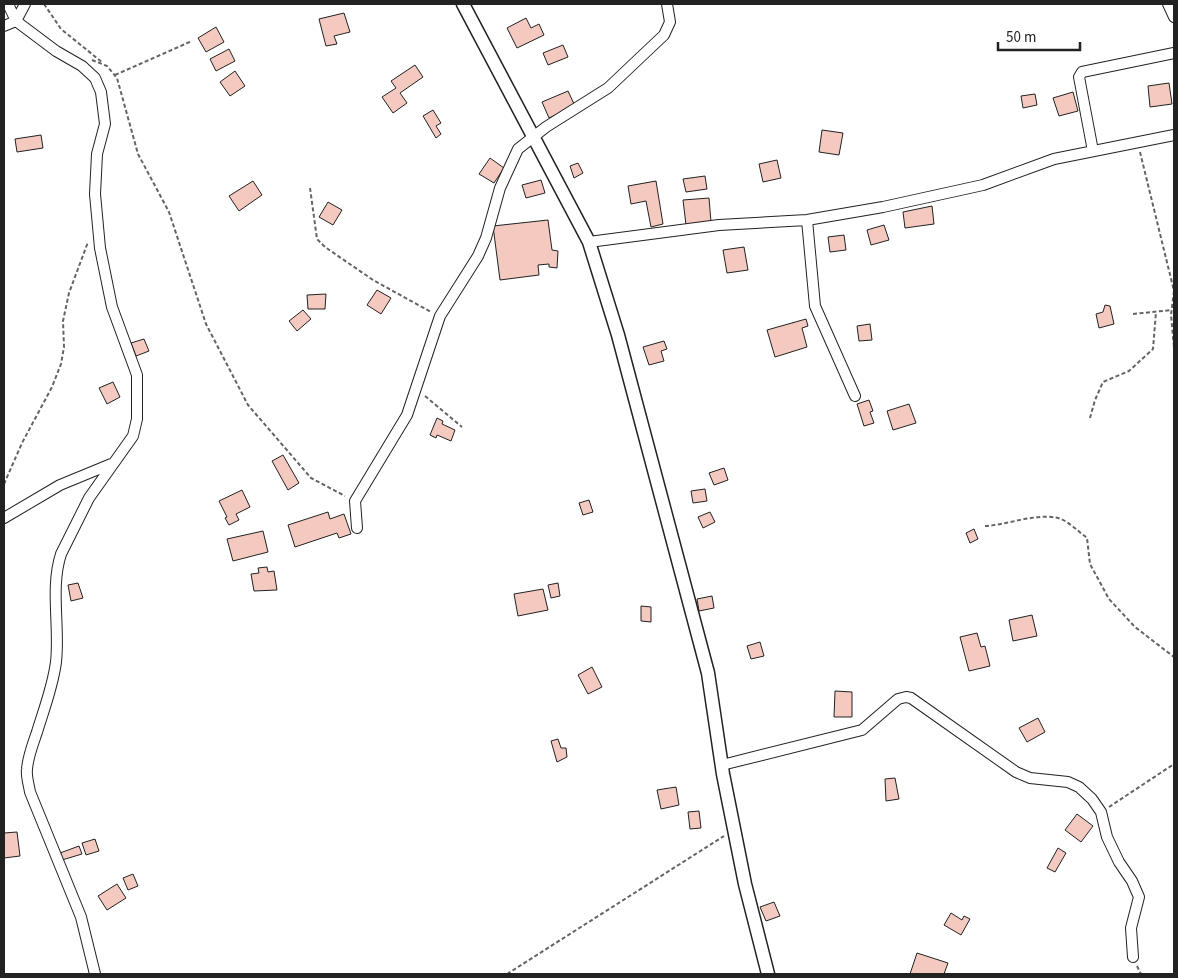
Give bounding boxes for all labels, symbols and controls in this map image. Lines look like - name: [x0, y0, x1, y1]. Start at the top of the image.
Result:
- scale bar: [998, 20, 1080, 52]
- text: 50 m: [1006, 27, 1036, 48]

